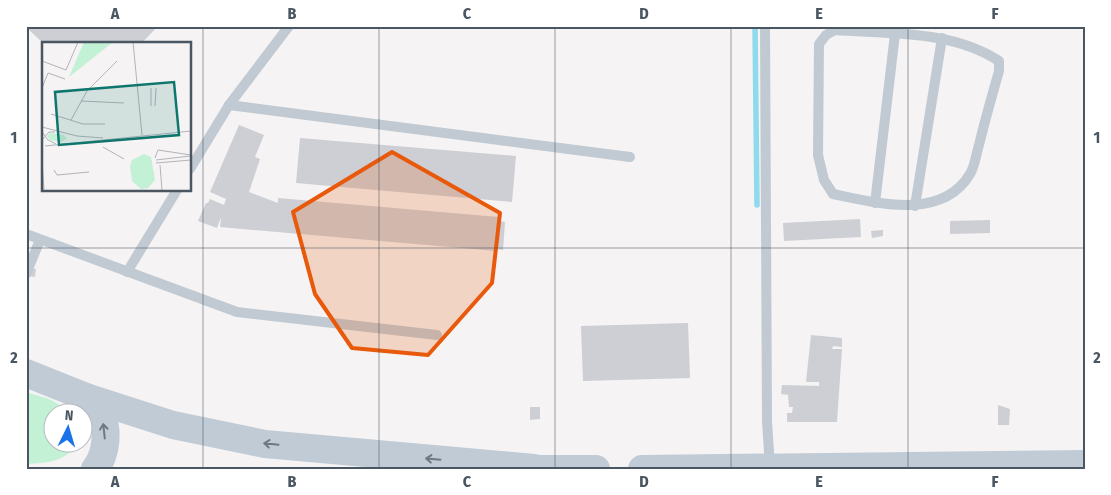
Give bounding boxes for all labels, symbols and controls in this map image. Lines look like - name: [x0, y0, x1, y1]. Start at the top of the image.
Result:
- text: A: [110, 4, 120, 23]
- text: B: [288, 4, 297, 23]
- text: C: [463, 4, 472, 23]
- text: D: [639, 4, 649, 23]
- text: E: [815, 4, 823, 23]
- text: F: [991, 4, 999, 23]
- inset map: [42, 42, 191, 191]
- text: 1: [11, 128, 17, 147]
- text: 1: [1094, 128, 1100, 147]
- text: 2: [9, 348, 18, 367]
- text: 2: [1092, 348, 1101, 367]
- north arrow: [42, 402, 92, 452]
- text: N: [64, 407, 74, 424]
- one-way arrow: [99, 423, 109, 439]
- one-way arrow: [263, 439, 279, 449]
- one-way arrow: [425, 454, 441, 463]
- text: A: [110, 472, 120, 491]
- text: B: [288, 472, 297, 491]
- text: C: [463, 472, 472, 491]
- text: D: [639, 472, 649, 491]
- text: E: [815, 472, 823, 491]
- text: F: [991, 472, 999, 491]

